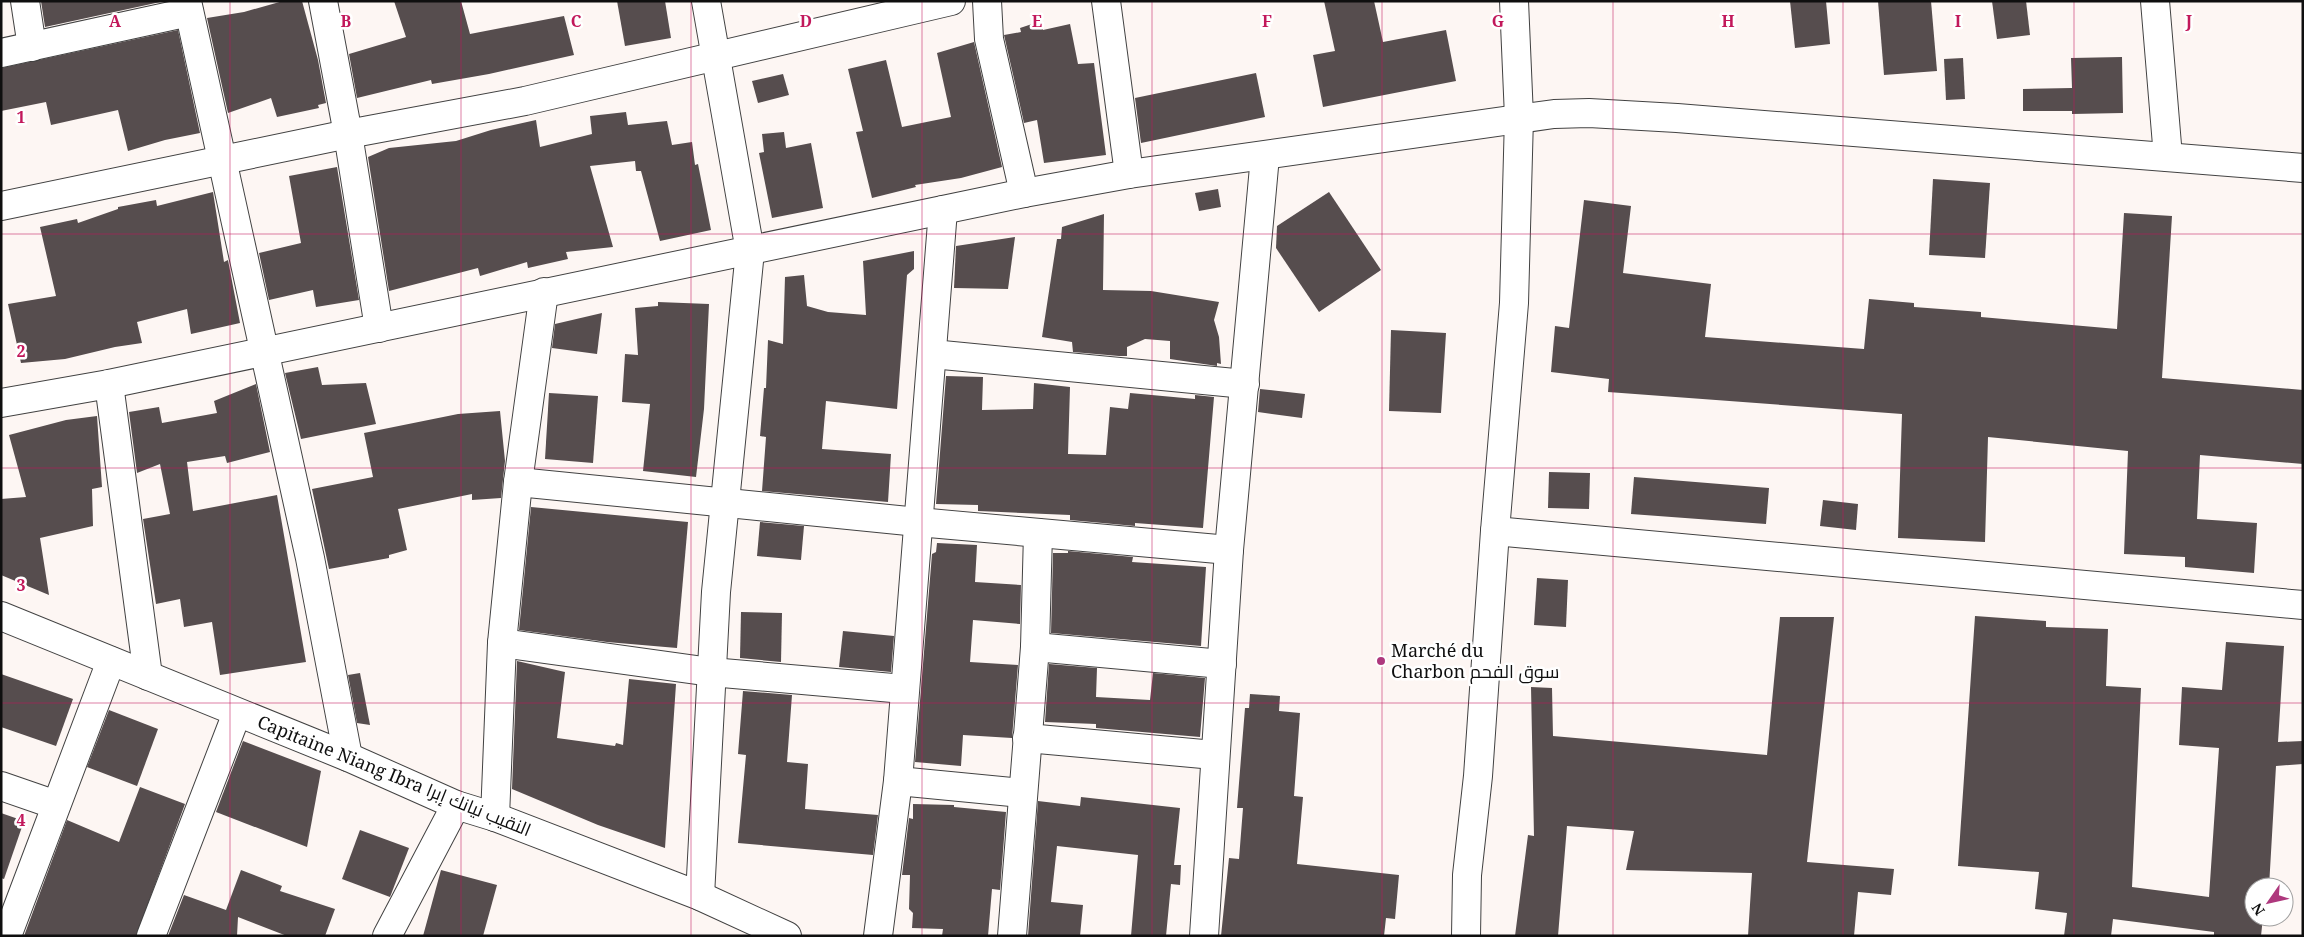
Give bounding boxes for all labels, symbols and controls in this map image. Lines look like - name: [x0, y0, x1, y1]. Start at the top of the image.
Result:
- text: A: [109, 10, 122, 32]
- text: B: [341, 10, 352, 32]
- text: C: [571, 10, 582, 32]
- text: D: [800, 10, 812, 32]
- text: E: [1032, 10, 1042, 32]
- text: F: [1262, 10, 1272, 32]
- text: G: [1492, 10, 1504, 32]
- text: H: [1721, 10, 1735, 32]
- text: I: [1955, 10, 1961, 32]
- text: J: [2185, 10, 2193, 32]
- text: 1: [16, 106, 26, 128]
- text: 2: [16, 340, 26, 362]
- text: 3: [16, 574, 26, 596]
- place label: Marché du Charbon سوق الفحم: [1391, 638, 1559, 684]
- marker: Marché du Charbon سوق الفحم: [1375, 655, 1387, 667]
- street label: Capitaine Niang Ibra النقيب نيانك إبرا: [254, 709, 535, 841]
- text: 4: [16, 809, 26, 831]
- north arrow: [2244, 877, 2294, 927]
- text: N: [2247, 900, 2269, 919]

